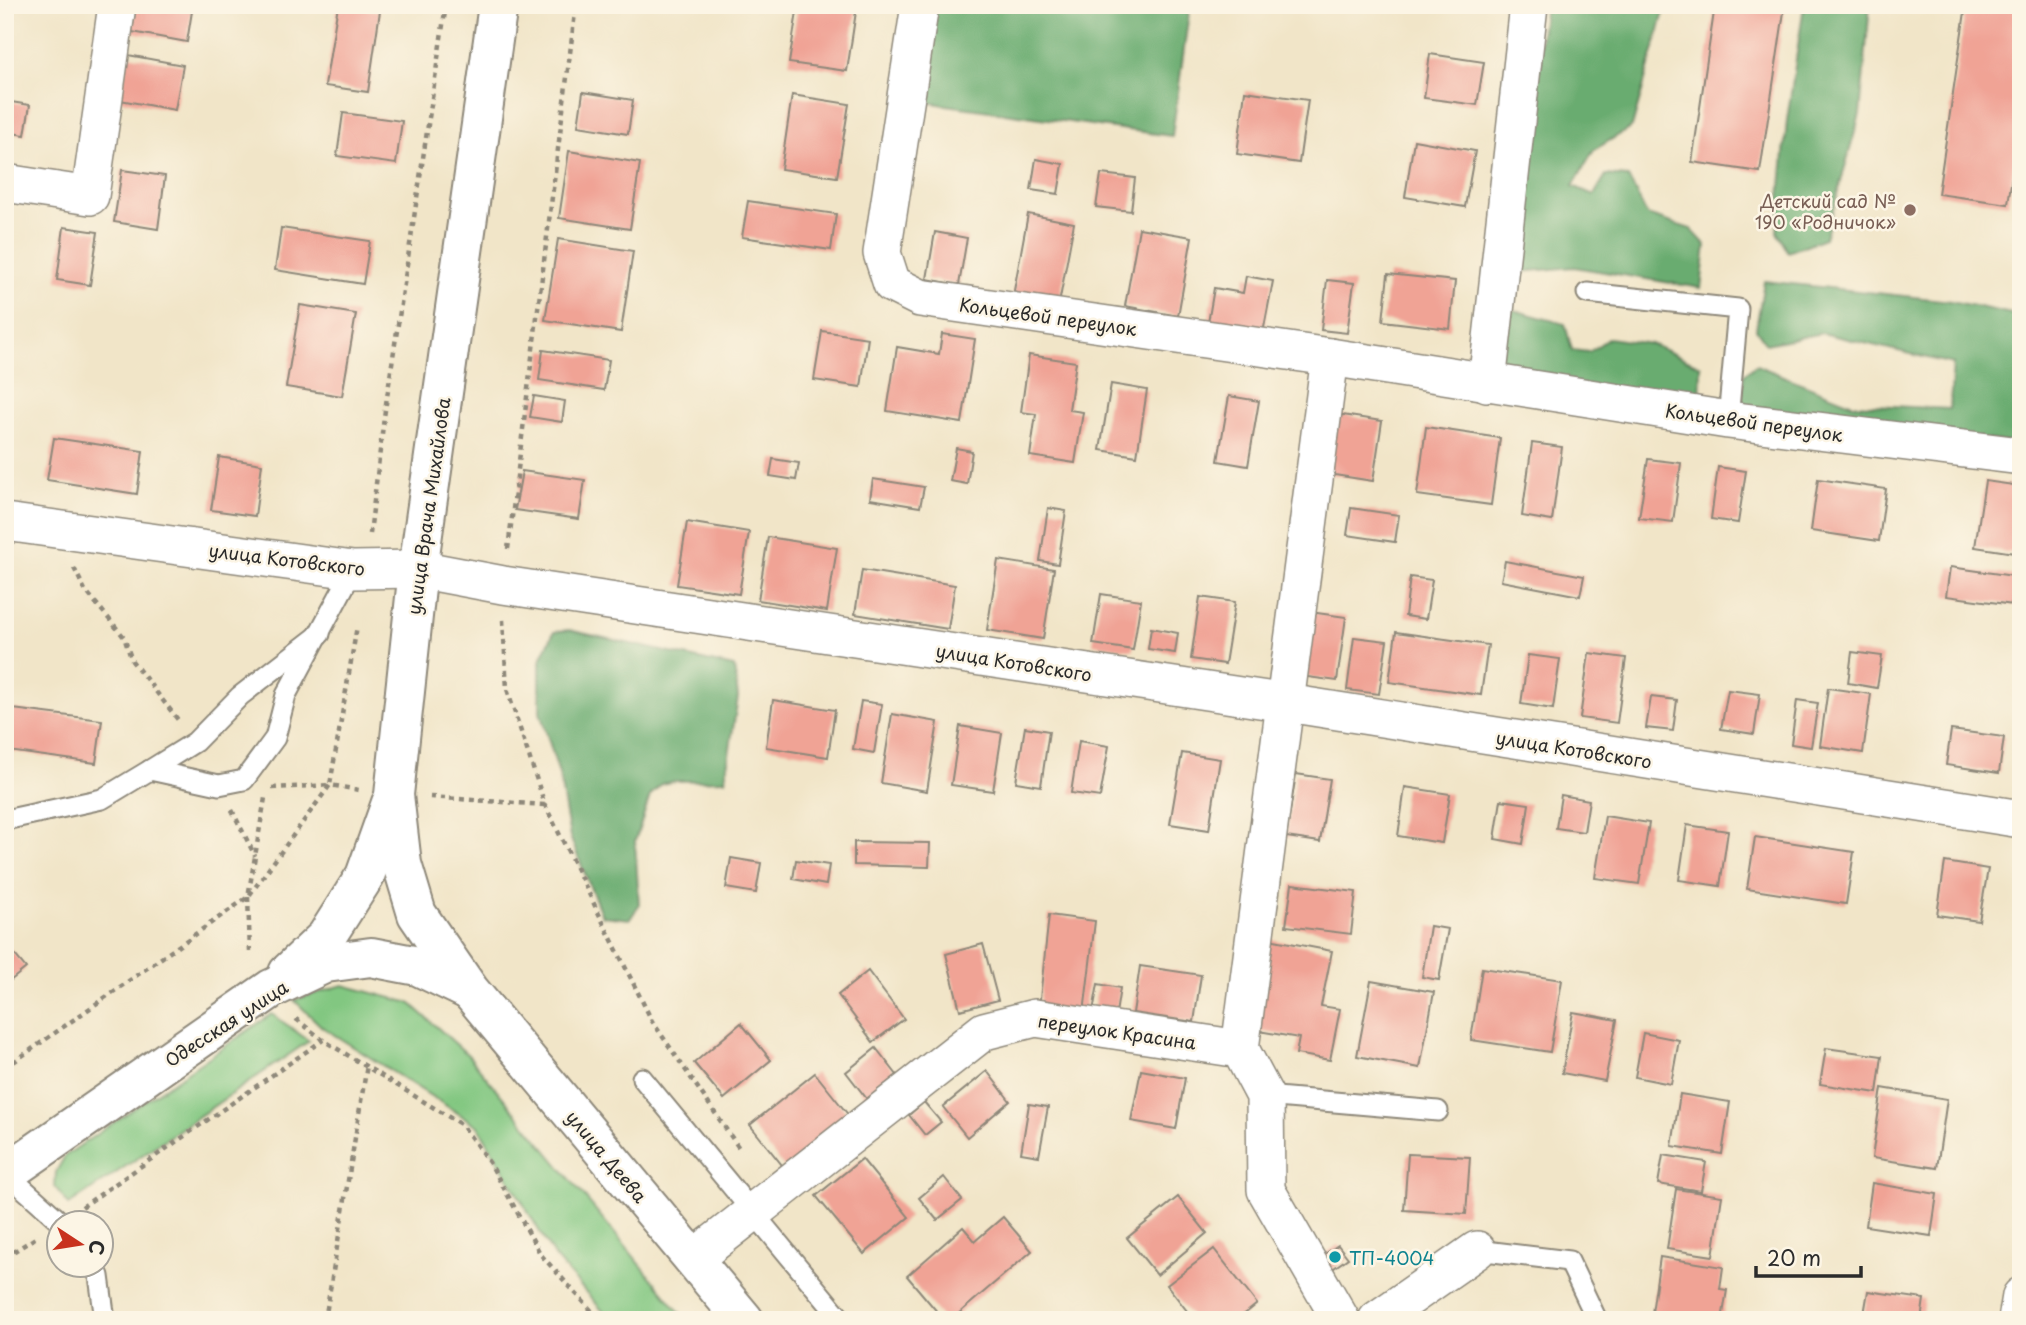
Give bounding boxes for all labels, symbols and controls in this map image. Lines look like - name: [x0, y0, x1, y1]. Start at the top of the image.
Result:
- place label: Детский сад № 190 «Родничок»: [1755, 187, 1896, 235]
- marker: Детский сад № 190 «Родничок»: [1902, 202, 1918, 218]
- street label: Кольцевой переулок: [957, 290, 1139, 342]
- street label: улица Врача Михайлова: [399, 395, 457, 616]
- street label: Кольцевой переулок: [1663, 396, 1845, 448]
- street label: улица Котовского: [207, 536, 367, 582]
- street label: улица Котовского: [934, 636, 1094, 688]
- street label: улица Котовского: [1494, 723, 1654, 775]
- street label: Одесская улица: [159, 973, 294, 1073]
- street label: переулок Красина: [1036, 1007, 1199, 1056]
- street label: улица Деева: [560, 1104, 654, 1209]
- north arrow: [46, 1210, 116, 1280]
- scale bar: [1756, 1234, 1862, 1278]
- text: С: [82, 1238, 113, 1258]
- text: 20 m: [1767, 1241, 1821, 1273]
- place label: ТП-4004: [1349, 1244, 1435, 1271]
- marker: ТП-4004: [1327, 1249, 1343, 1265]

